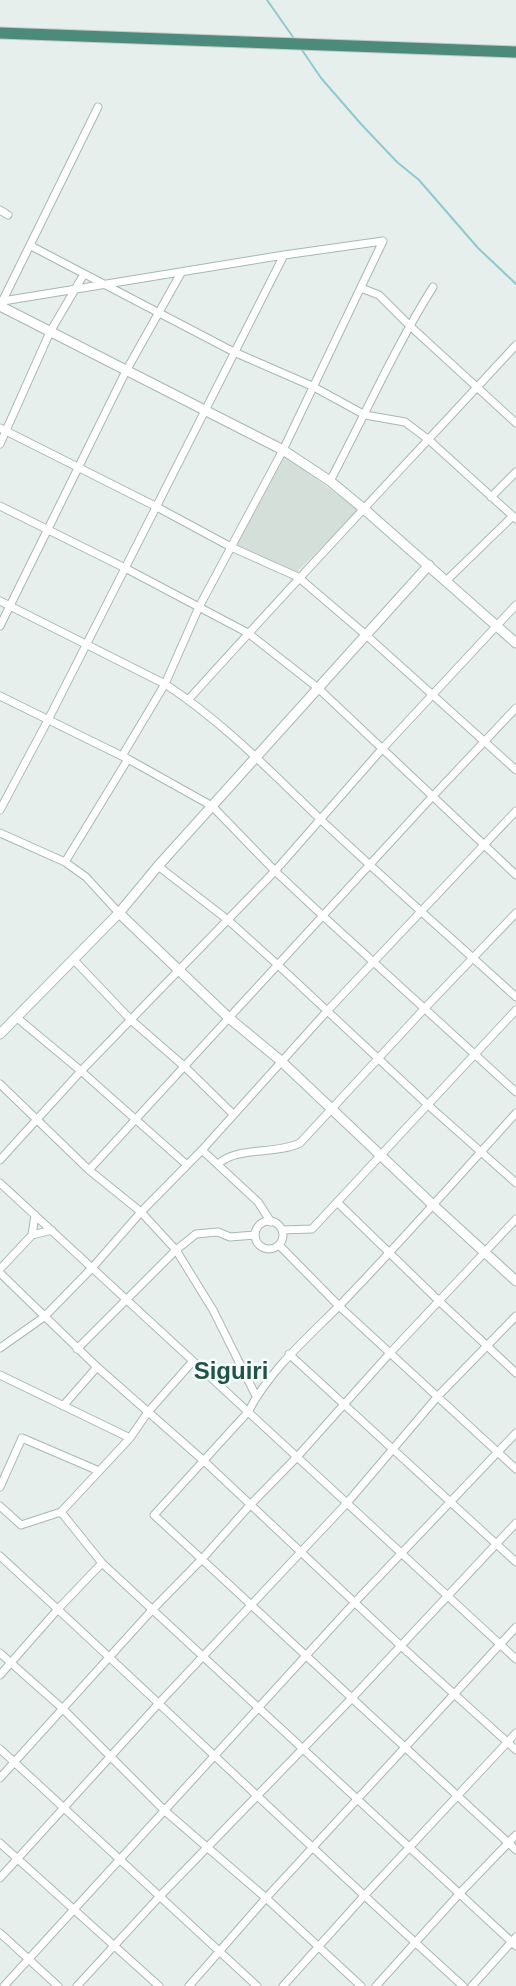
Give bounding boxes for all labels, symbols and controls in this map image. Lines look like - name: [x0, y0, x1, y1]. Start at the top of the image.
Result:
- district label: Siguiri: [194, 1358, 268, 1386]

